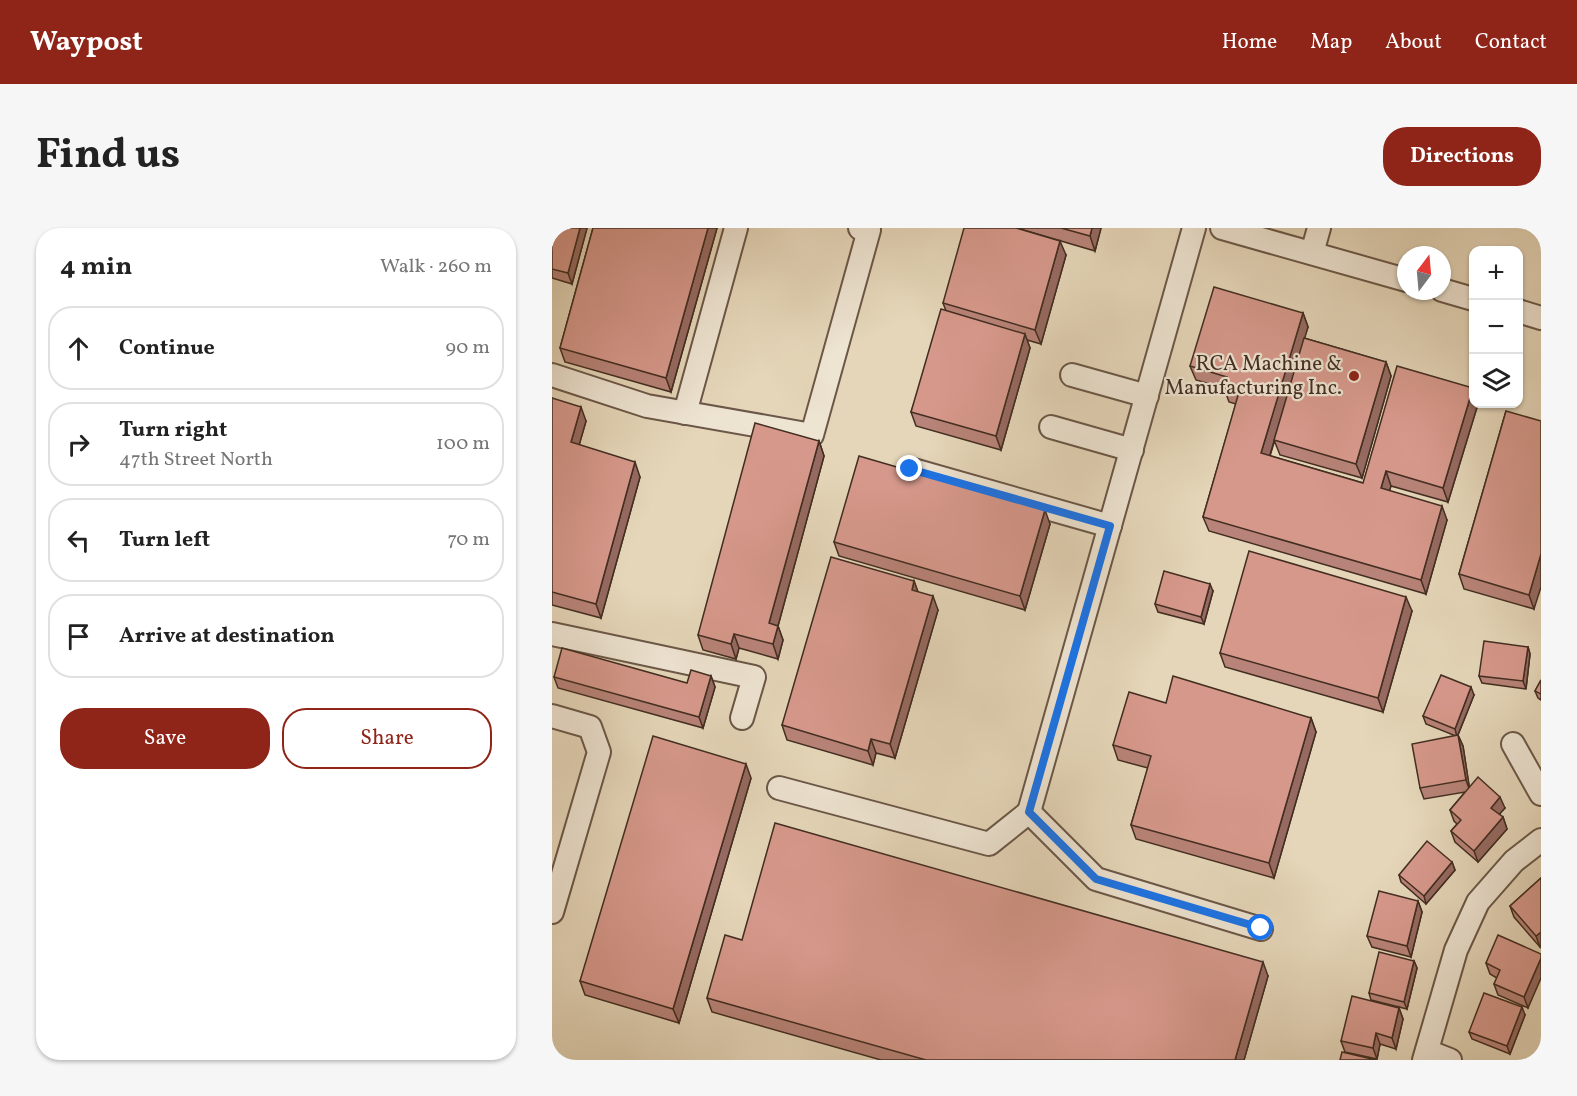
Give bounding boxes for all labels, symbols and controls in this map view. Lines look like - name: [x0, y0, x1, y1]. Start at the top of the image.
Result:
- text: Waypost: [30, 23, 143, 62]
- text: Home: [1222, 28, 1277, 57]
- text: Map: [1310, 28, 1352, 57]
- text: About: [1385, 28, 1442, 57]
- text: Contact: [1475, 28, 1547, 57]
- text: Find us: [36, 127, 180, 186]
- button: Directions: [1383, 127, 1541, 186]
- north arrow: [1397, 246, 1451, 300]
- map controls: [1469, 246, 1523, 408]
- button: +: [1469, 246, 1523, 300]
- text: 4 min: [60, 249, 132, 285]
- text: Walk · 260 m: [380, 253, 492, 281]
- button: −: [1469, 300, 1523, 354]
- icon: ahead: [62, 332, 95, 365]
- text: Continue: [119, 333, 215, 364]
- text: 90 m: [446, 334, 490, 362]
- place label: RCA Machine & Manufacturing Inc.: [1164, 350, 1342, 403]
- button: layers: [1469, 354, 1523, 408]
- marker: RCA Machine & Manufacturing Inc.: [1347, 369, 1361, 383]
- text: Turn right: [119, 415, 227, 446]
- icon: right: [62, 428, 95, 461]
- text: 100 m: [436, 430, 490, 458]
- text: 47th Street North: [119, 446, 273, 474]
- route end: [896, 455, 922, 481]
- icon: left: [62, 524, 95, 557]
- text: Turn left: [119, 525, 210, 556]
- text: 70 m: [447, 526, 490, 554]
- icon: arrive: [62, 620, 95, 653]
- text: Arrive at destination: [119, 621, 335, 652]
- button: Save: [60, 708, 270, 769]
- button: Share: [282, 708, 492, 769]
- route start: [1247, 914, 1273, 940]

